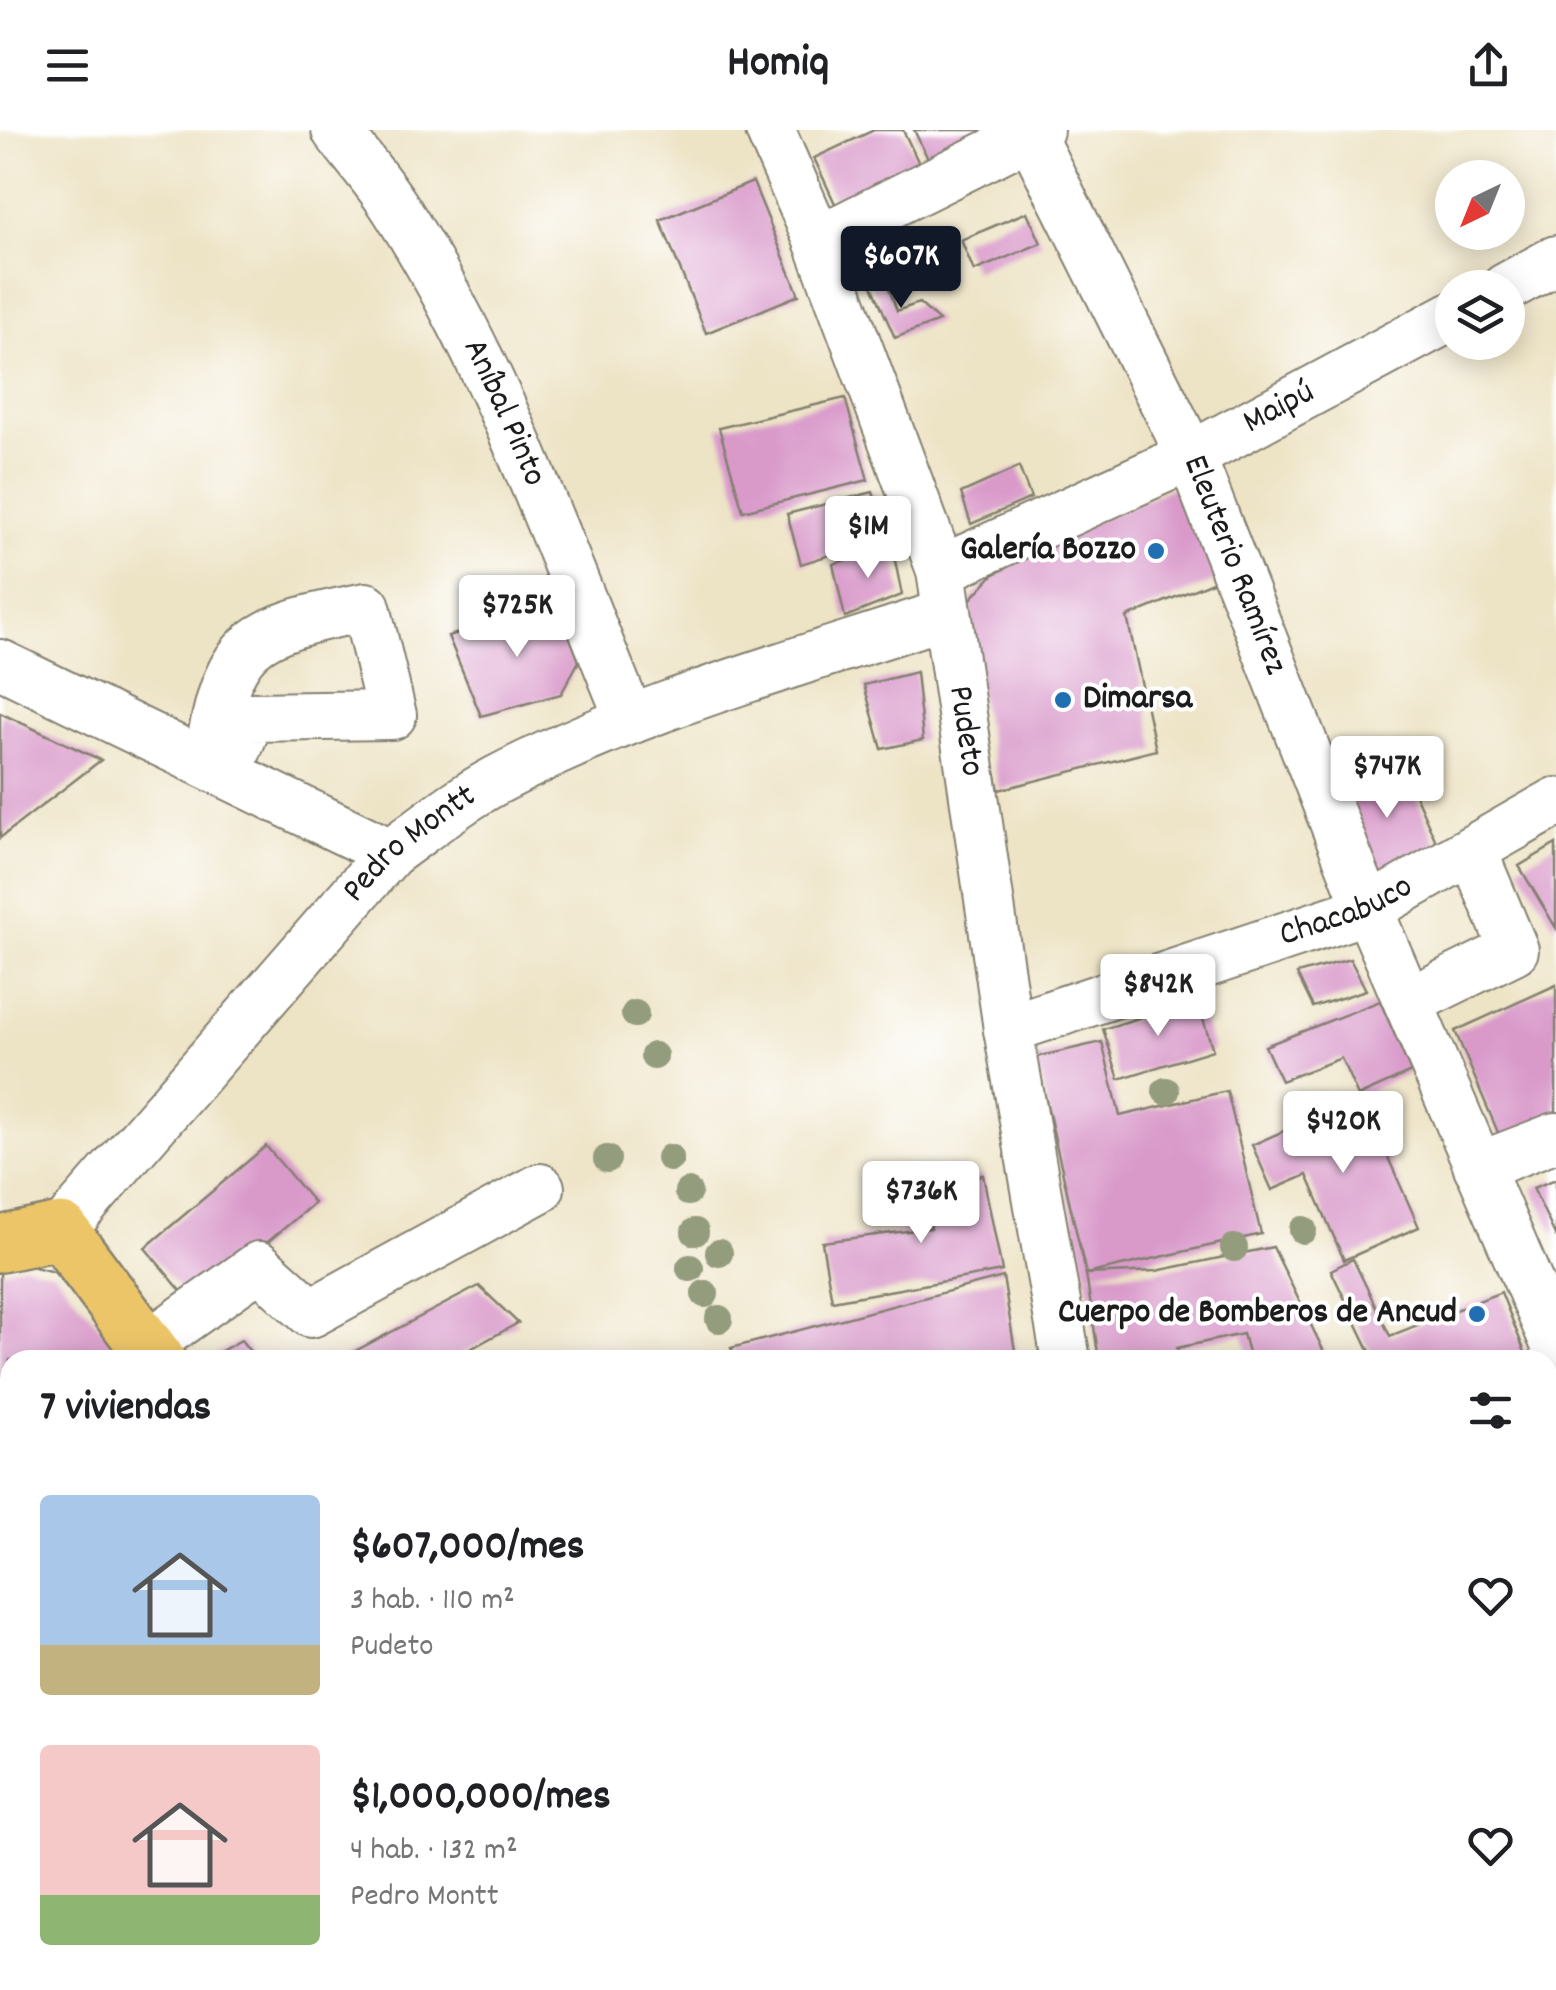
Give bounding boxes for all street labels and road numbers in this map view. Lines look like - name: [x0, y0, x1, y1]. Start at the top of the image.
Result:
- street label: Aníbal Pinto: [448, 331, 558, 494]
- street label: Maipú: [1235, 369, 1324, 448]
- street label: Eleuterio Ramírez: [1168, 448, 1299, 682]
- street label: Pudeto: [933, 682, 996, 780]
- street label: Pedro Montt: [332, 773, 487, 915]
- street label: Chacabuco: [1273, 863, 1423, 962]

